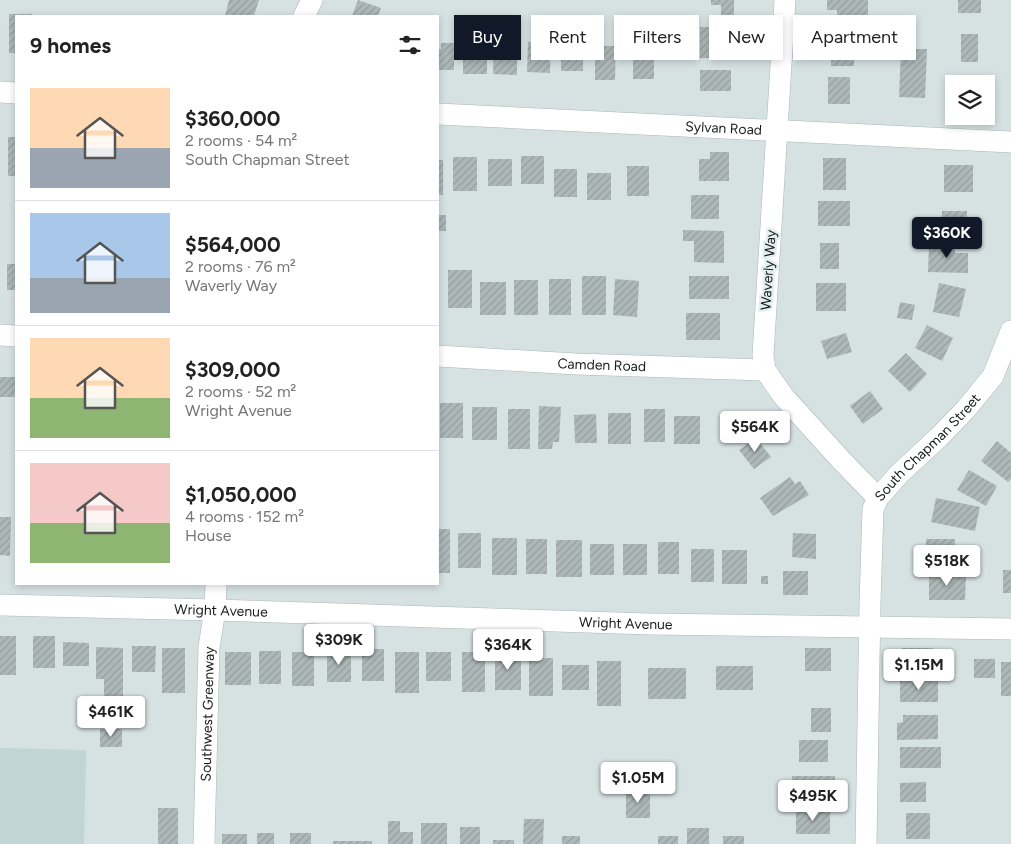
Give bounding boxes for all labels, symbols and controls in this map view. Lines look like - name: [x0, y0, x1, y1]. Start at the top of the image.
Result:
- chip: Buy: [454, 15, 521, 60]
- chip: Rent: [531, 15, 604, 60]
- chip: Filters: [614, 15, 699, 60]
- chip: New: [709, 15, 783, 60]
- chip: Apartment: [793, 15, 916, 60]
- icon: filters: [396, 31, 424, 59]
- text: 9 homes: [30, 33, 111, 58]
- map controls: [945, 75, 995, 125]
- button: layers: [945, 75, 995, 125]
- text: $360,000: [185, 106, 280, 131]
- icon: home: [70, 108, 130, 168]
- street label: Sylvan Road: [685, 118, 762, 139]
- text: 2 rooms · 54 m²: [185, 131, 297, 150]
- text: South Chapman Street: [185, 150, 350, 169]
- pin: $360K: [912, 216, 982, 259]
- text: $360K: [923, 223, 971, 242]
- street label: Waverly Way: [757, 229, 780, 311]
- text: $564,000: [185, 232, 281, 257]
- icon: home: [70, 233, 130, 293]
- text: 2 rooms · 76 m²: [185, 257, 296, 276]
- text: Waverly Way: [185, 276, 277, 295]
- street label: Camden Road: [557, 355, 646, 375]
- text: $309,000: [185, 357, 280, 382]
- icon: home: [70, 358, 130, 418]
- text: 2 rooms · 52 m²: [185, 382, 296, 401]
- street label: South Chapman Street: [871, 390, 984, 505]
- text: Wright Avenue: [185, 401, 292, 420]
- pin: $564K: [720, 410, 790, 453]
- text: $564K: [731, 417, 779, 436]
- text: $1,050,000: [185, 482, 297, 507]
- icon: home: [70, 483, 130, 543]
- text: 4 rooms · 152 m²: [185, 507, 304, 526]
- text: House: [185, 526, 231, 545]
- pin: $518K: [912, 544, 982, 587]
- text: $518K: [924, 551, 970, 570]
- street label: Wright Avenue: [174, 601, 268, 621]
- street label: Wright Avenue: [579, 614, 673, 633]
- pin: $309K: [304, 624, 374, 666]
- pin: $364K: [473, 628, 543, 671]
- text: $309K: [315, 630, 363, 649]
- text: $364K: [484, 635, 532, 654]
- street label: Southwest Greenway: [198, 646, 218, 782]
- pin: $1.15M: [878, 648, 960, 691]
- text: $1.15M: [894, 655, 944, 674]
- pin: $461K: [76, 696, 146, 738]
- text: $461K: [88, 702, 134, 721]
- pin: $1.05M: [597, 762, 679, 804]
- text: $1.05M: [612, 768, 664, 787]
- pin: $495K: [778, 780, 848, 822]
- text: $495K: [789, 786, 837, 805]

